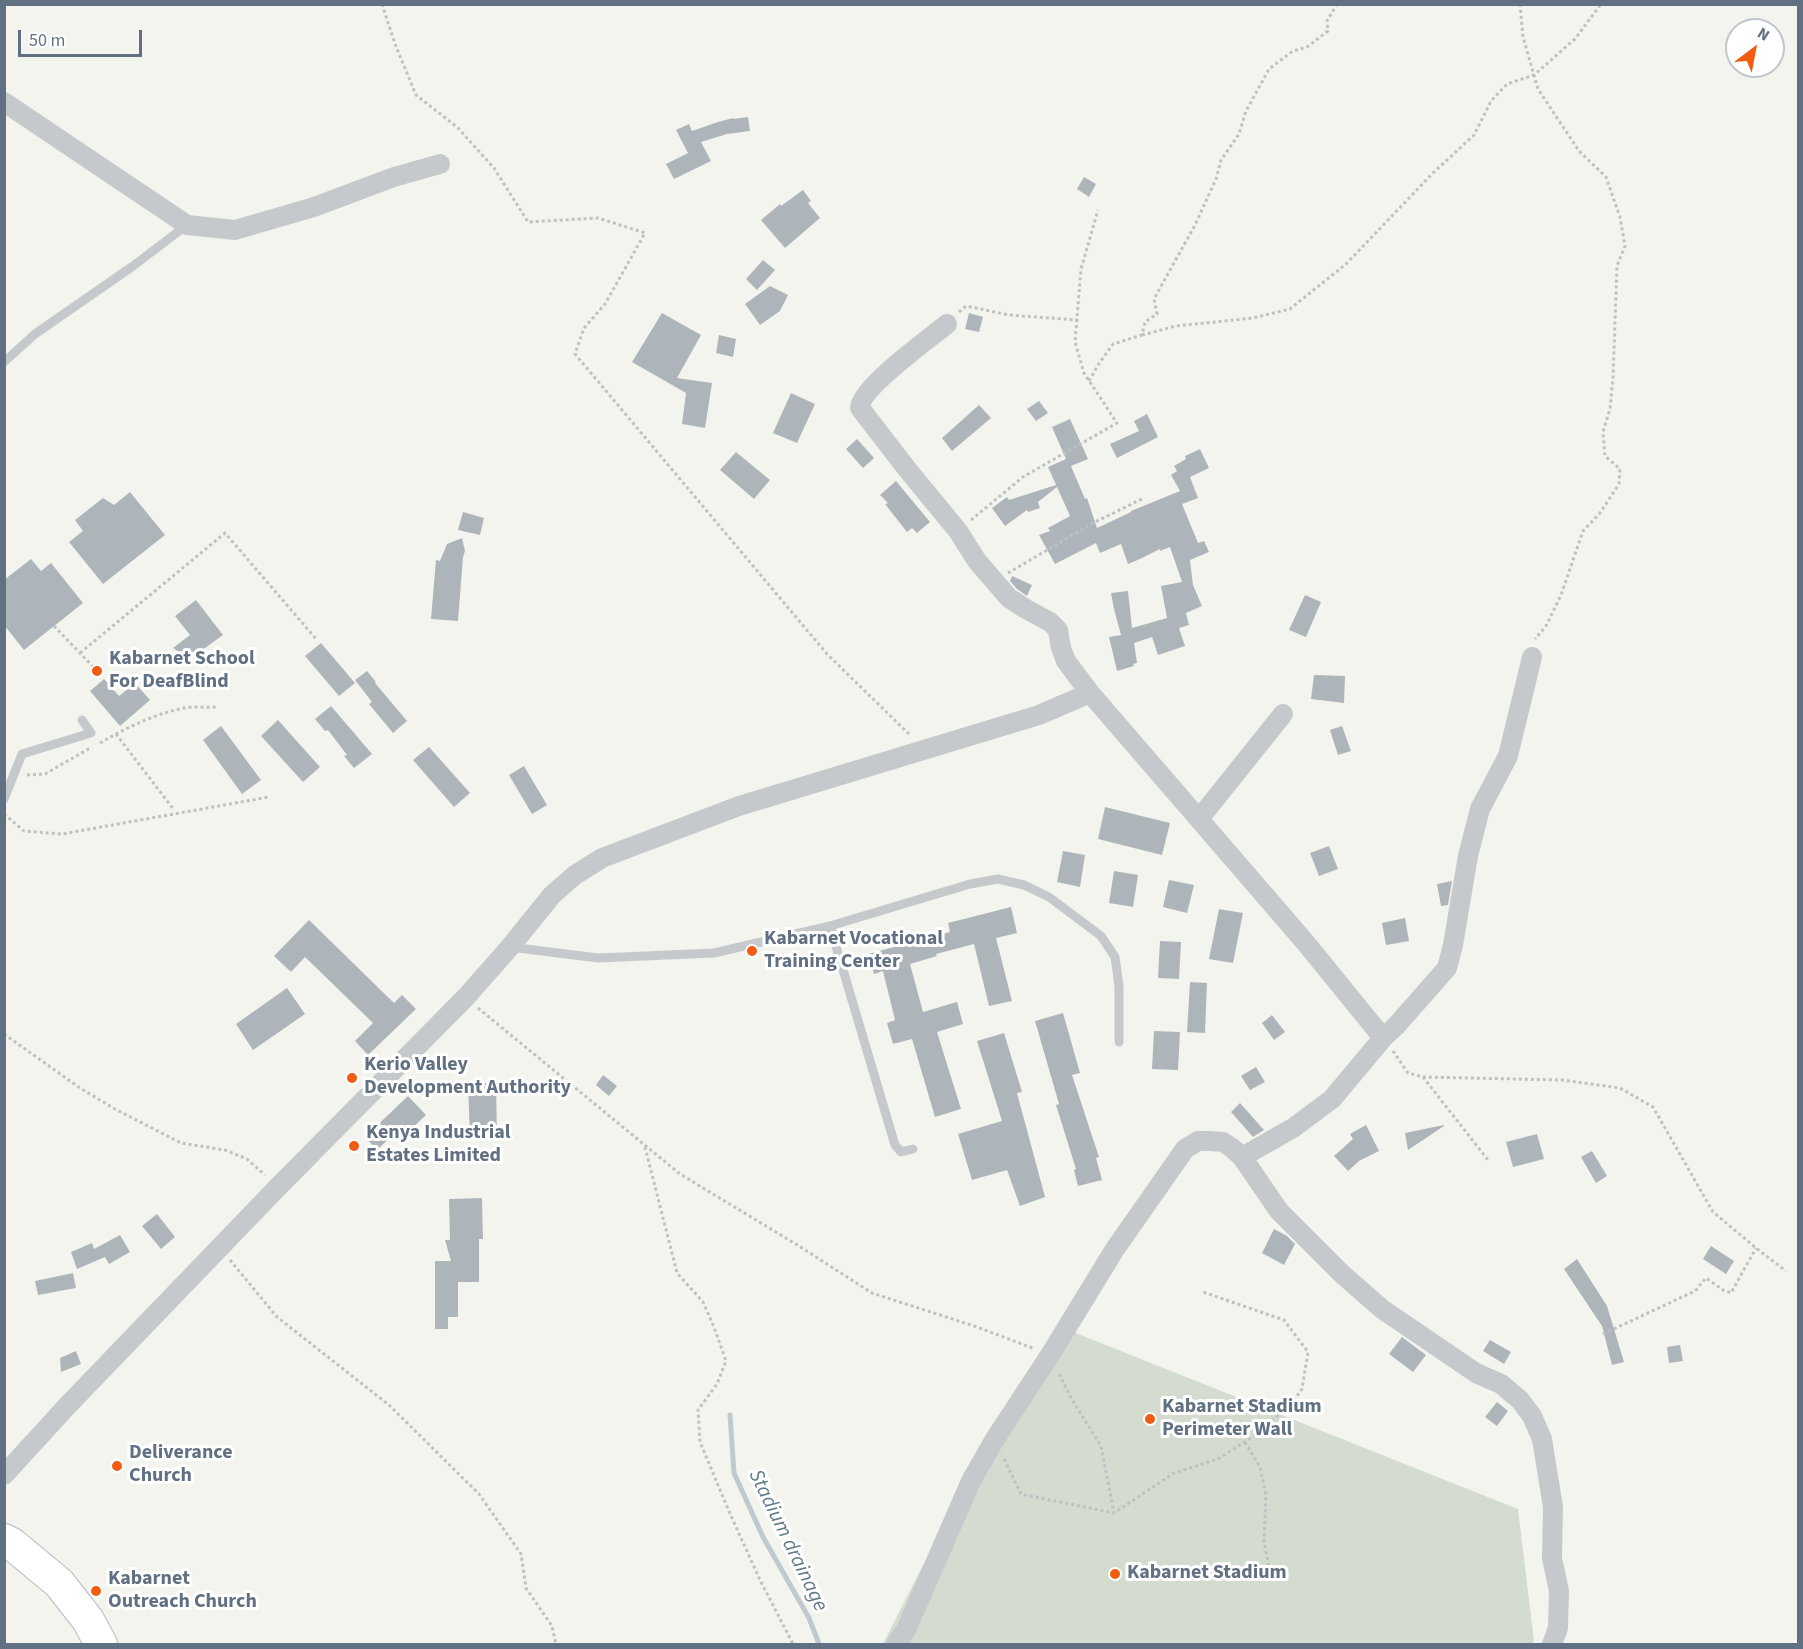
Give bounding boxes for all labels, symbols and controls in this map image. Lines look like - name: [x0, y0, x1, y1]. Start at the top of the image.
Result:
- scale bar: [21, 18, 146, 56]
- north arrow: [1725, 18, 1785, 78]
- text: N: [1753, 22, 1774, 47]
- text: 50 m: [29, 28, 65, 53]
- place label: Kabarnet School For DeafBlind: [109, 648, 255, 695]
- marker: Kabarnet School For DeafBlind: [90, 664, 104, 678]
- place label: Kabarnet Vocational Training Center: [764, 928, 943, 975]
- marker: Kabarnet Vocational Training Center: [745, 944, 759, 958]
- place label: Kerio Valley Development Authority: [364, 1054, 571, 1101]
- marker: Kerio Valley Development Authority: [345, 1071, 359, 1085]
- place label: Kenya Industrial Estates Limited: [366, 1122, 510, 1169]
- marker: Kenya Industrial Estates Limited: [347, 1139, 361, 1153]
- place label: Kabarnet Stadium Perimeter Wall: [1162, 1396, 1322, 1443]
- marker: Kabarnet Stadium Perimeter Wall: [1143, 1412, 1157, 1426]
- place label: Deliverance Church: [129, 1442, 232, 1489]
- marker: Deliverance Church: [110, 1459, 124, 1473]
- water label: Stadium drainage: [742, 1466, 832, 1616]
- place label: Kabarnet Stadium: [1127, 1562, 1287, 1586]
- marker: Kabarnet Stadium: [1108, 1567, 1122, 1581]
- place label: Kabarnet Outreach Church: [108, 1568, 257, 1615]
- marker: Kabarnet Outreach Church: [89, 1584, 103, 1598]

